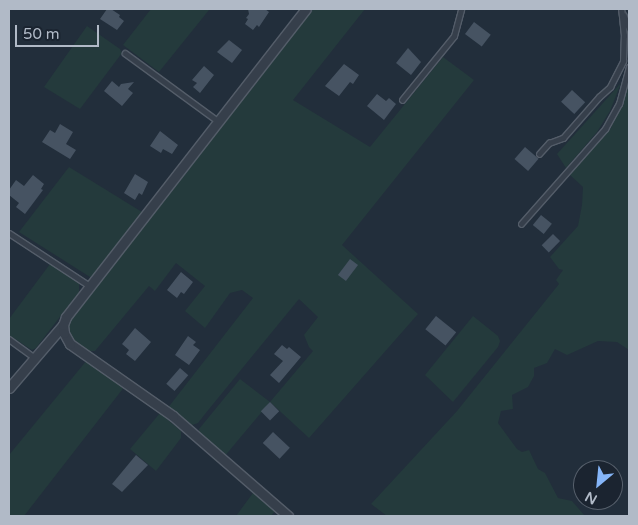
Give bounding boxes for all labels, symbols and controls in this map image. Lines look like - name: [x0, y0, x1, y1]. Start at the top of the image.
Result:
- scale bar: [18, 15, 101, 47]
- text: 50 m: [23, 25, 60, 43]
- north arrow: [573, 460, 623, 510]
- text: N: [582, 488, 600, 508]

